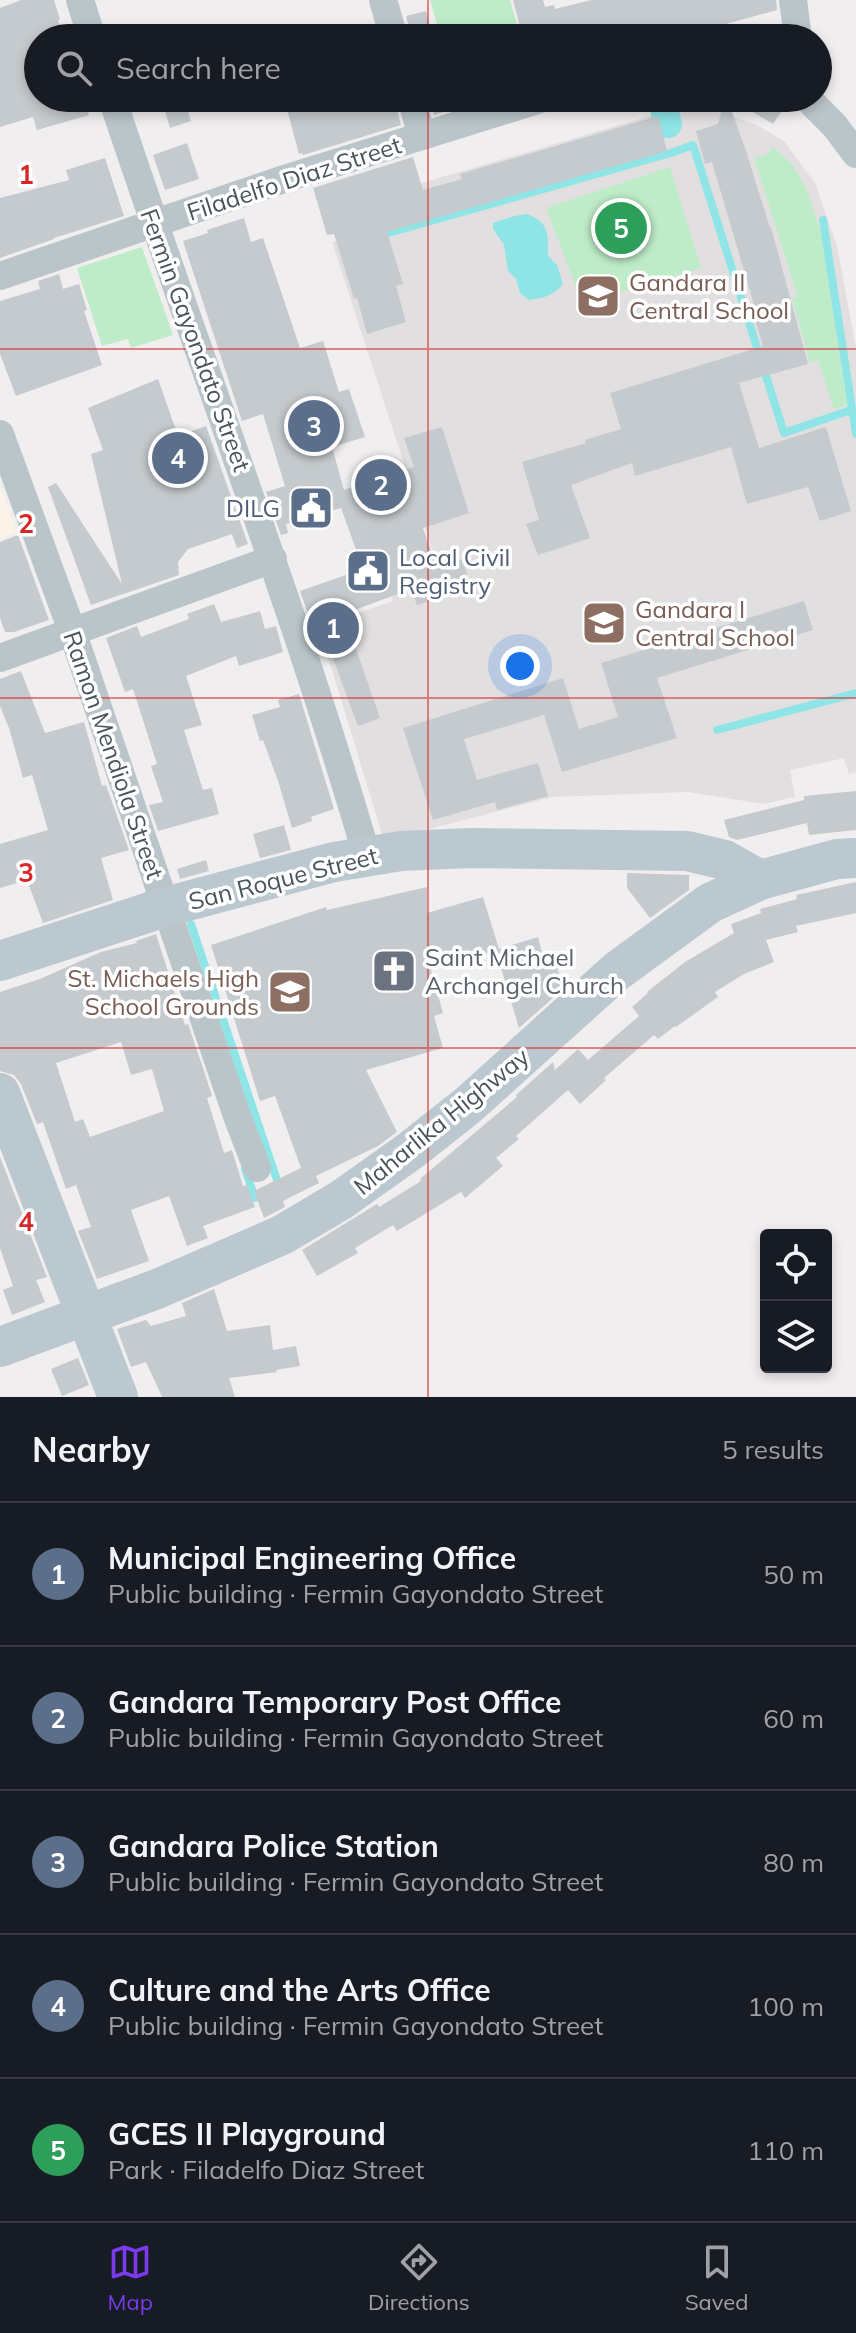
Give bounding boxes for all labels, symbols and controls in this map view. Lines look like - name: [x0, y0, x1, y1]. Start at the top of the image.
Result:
- search box: [24, 24, 832, 112]
- icon: search: [52, 46, 96, 90]
- text: Search here: [116, 49, 281, 87]
- street label: Filadelfo Diaz Street: [183, 129, 405, 227]
- text: 1: [18, 158, 34, 191]
- pin: 5: [595, 198, 647, 258]
- street label: Fermin Gayondato Street: [134, 204, 258, 476]
- place label: Gandara II Central School: [629, 267, 789, 325]
- school or university icon: Gandara II Central School: [574, 272, 622, 320]
- pin: 3: [288, 396, 340, 456]
- pin: 4: [152, 428, 204, 488]
- pin: 2: [355, 455, 407, 515]
- public building icon: DILG: [287, 484, 335, 532]
- place label: DILG: [226, 493, 280, 523]
- text: 2: [18, 507, 34, 540]
- place label: Local Civil Registry: [399, 542, 510, 600]
- public building icon: Local Civil Registry: [344, 547, 392, 595]
- place label: Gandara I Central School: [635, 594, 795, 652]
- pin: 1: [307, 598, 359, 658]
- school or university icon: Gandara I Central School: [580, 599, 628, 647]
- street label: Ramon Mendiola Street: [57, 627, 171, 883]
- your location: [500, 646, 540, 686]
- street label: San Roque Street: [185, 840, 381, 916]
- text: 3: [18, 856, 34, 889]
- place label: Saint Michael Archangel Church: [425, 942, 624, 1000]
- church icon: Saint Michael Archangel Church: [370, 947, 418, 995]
- place label: St. Michaels High School Grounds: [67, 963, 259, 1021]
- school or university icon: St. Michaels High School Grounds: [266, 968, 314, 1016]
- street label: Maharlika Highway: [347, 1041, 535, 1201]
- text: 4: [18, 1205, 34, 1238]
- map controls: [760, 1229, 832, 1373]
- button: locate: [760, 1229, 832, 1301]
- button: layers: [760, 1301, 832, 1373]
- text: Nearby: [32, 1428, 150, 1471]
- text: 5 results: [722, 1433, 824, 1466]
- text: Municipal Engineering Office: [108, 1539, 516, 1577]
- text: 1: [50, 1558, 66, 1591]
- text: 50 m: [763, 1558, 824, 1591]
- text: Public building · Fermin Gayondato Street: [108, 1577, 603, 1610]
- text: Gandara Temporary Post Office: [108, 1683, 561, 1721]
- text: 2: [50, 1702, 66, 1735]
- text: 60 m: [763, 1702, 824, 1735]
- text: Public building · Fermin Gayondato Street: [108, 1721, 603, 1754]
- text: Gandara Police Station: [108, 1827, 439, 1865]
- text: 3: [50, 1846, 66, 1879]
- text: 80 m: [763, 1846, 824, 1879]
- text: Public building · Fermin Gayondato Street: [108, 1865, 603, 1898]
- text: Culture and the Arts Office: [108, 1971, 491, 2009]
- text: 4: [50, 1990, 66, 2023]
- text: 100 m: [748, 1990, 824, 2023]
- text: Public building · Fermin Gayondato Street: [108, 2009, 603, 2042]
- text: GCES II Playground: [108, 2115, 386, 2153]
- text: 5: [50, 2134, 66, 2167]
- text: 110 m: [748, 2134, 824, 2167]
- text: Park · Filadelfo Diaz Street: [108, 2153, 424, 2186]
- tab: Map: [108, 2240, 153, 2316]
- tab: Directions: [368, 2240, 470, 2316]
- tab: Saved: [685, 2240, 748, 2316]

